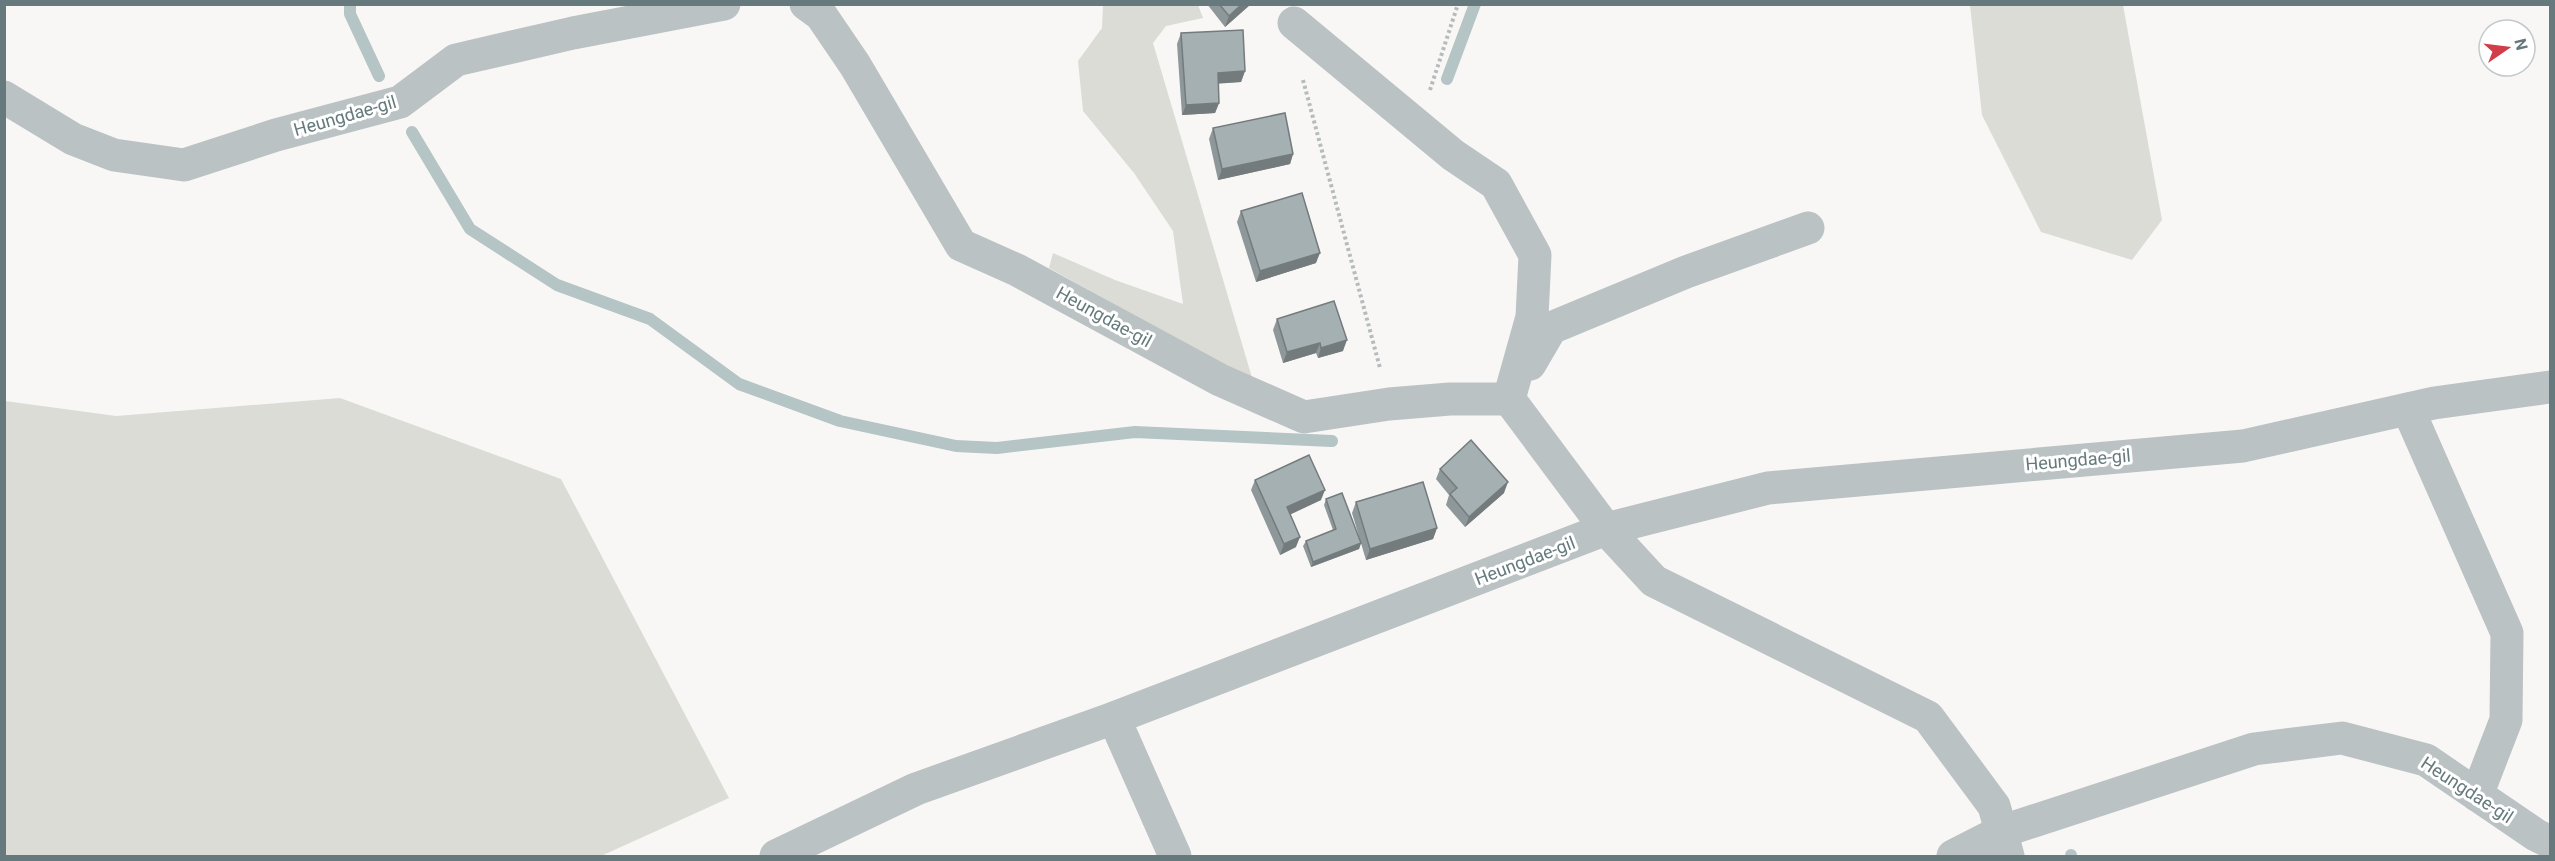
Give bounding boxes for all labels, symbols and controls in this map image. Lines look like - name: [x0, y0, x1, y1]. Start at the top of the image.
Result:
- north arrow: [2477, 18, 2537, 78]
- text: N: [2510, 37, 2532, 52]
- street label: Heungdae-gil: [291, 91, 399, 140]
- street label: Heungdae-gil: [1053, 282, 1156, 351]
- street label: Heungdae-gil: [2024, 444, 2132, 475]
- street label: Heungdae-gil: [1472, 532, 1578, 589]
- street label: Heungdae-gil: [2417, 752, 2517, 827]

